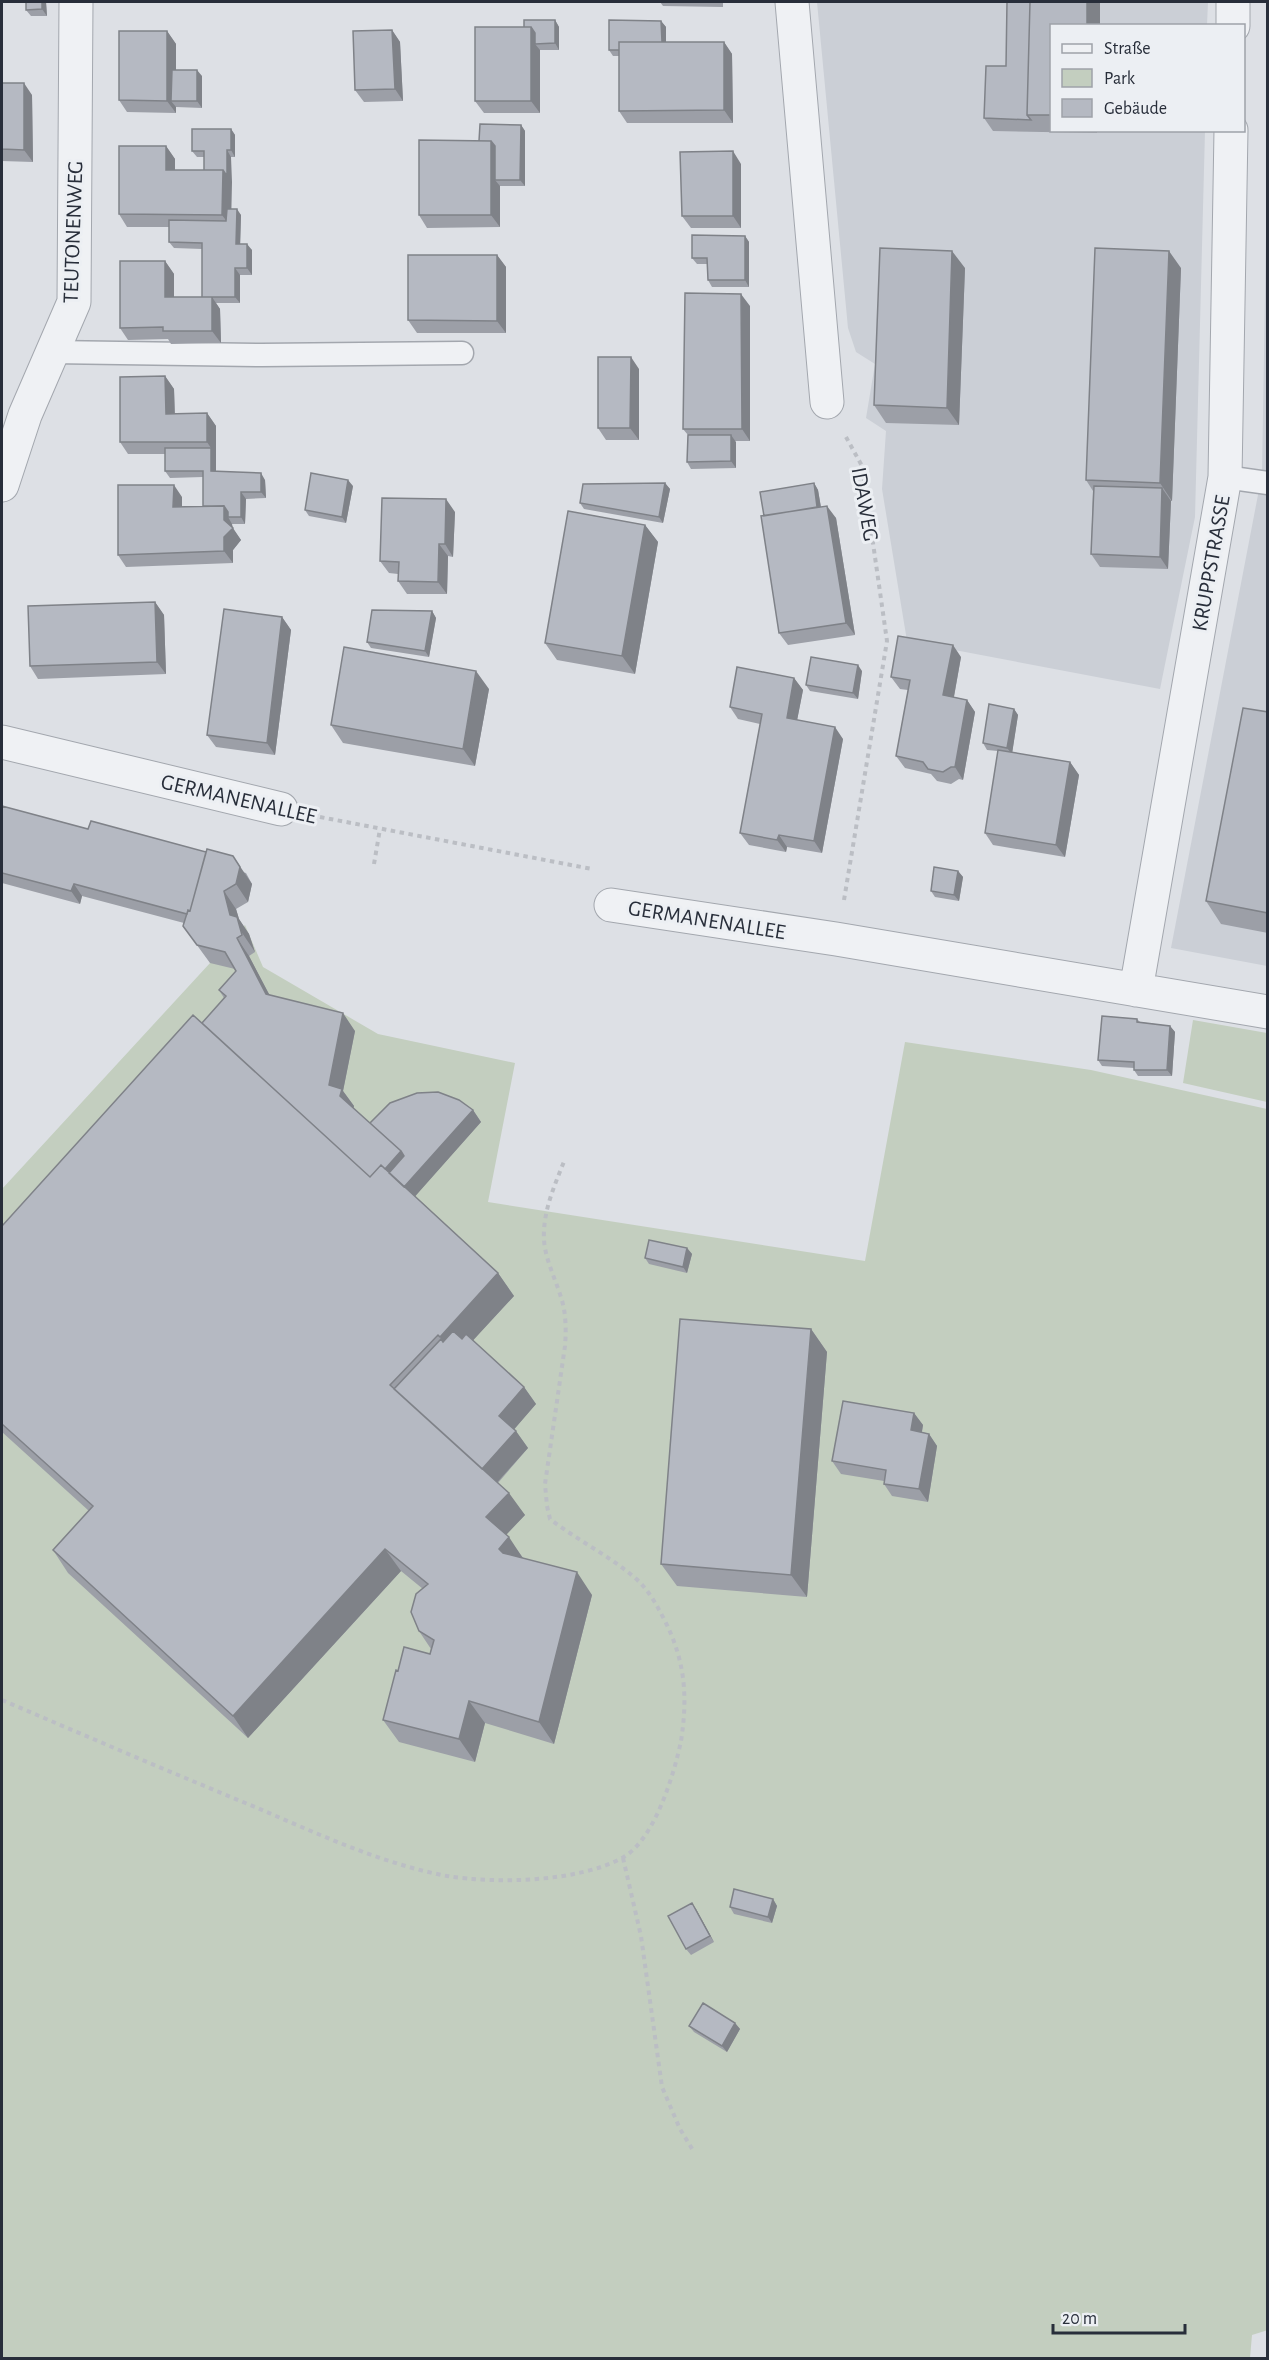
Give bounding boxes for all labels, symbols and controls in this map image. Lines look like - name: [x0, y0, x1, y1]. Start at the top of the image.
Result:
- legend: [1050, 24, 1245, 132]
- text: Straße: [1104, 40, 1150, 58]
- text: Park: [1104, 70, 1136, 88]
- text: Gebäude: [1104, 100, 1167, 118]
- street label: TEUTONENWEG: [60, 160, 86, 304]
- street label: IDAWEG: [848, 465, 882, 543]
- street label: KRUPPSTRASSE: [1188, 493, 1234, 633]
- street label: GERMANENALLEE: [159, 770, 319, 828]
- street label: GERMANENALLEE: [627, 897, 787, 943]
- scale bar: [1053, 2297, 1185, 2335]
- text: 20 m: [1062, 2310, 1097, 2328]

